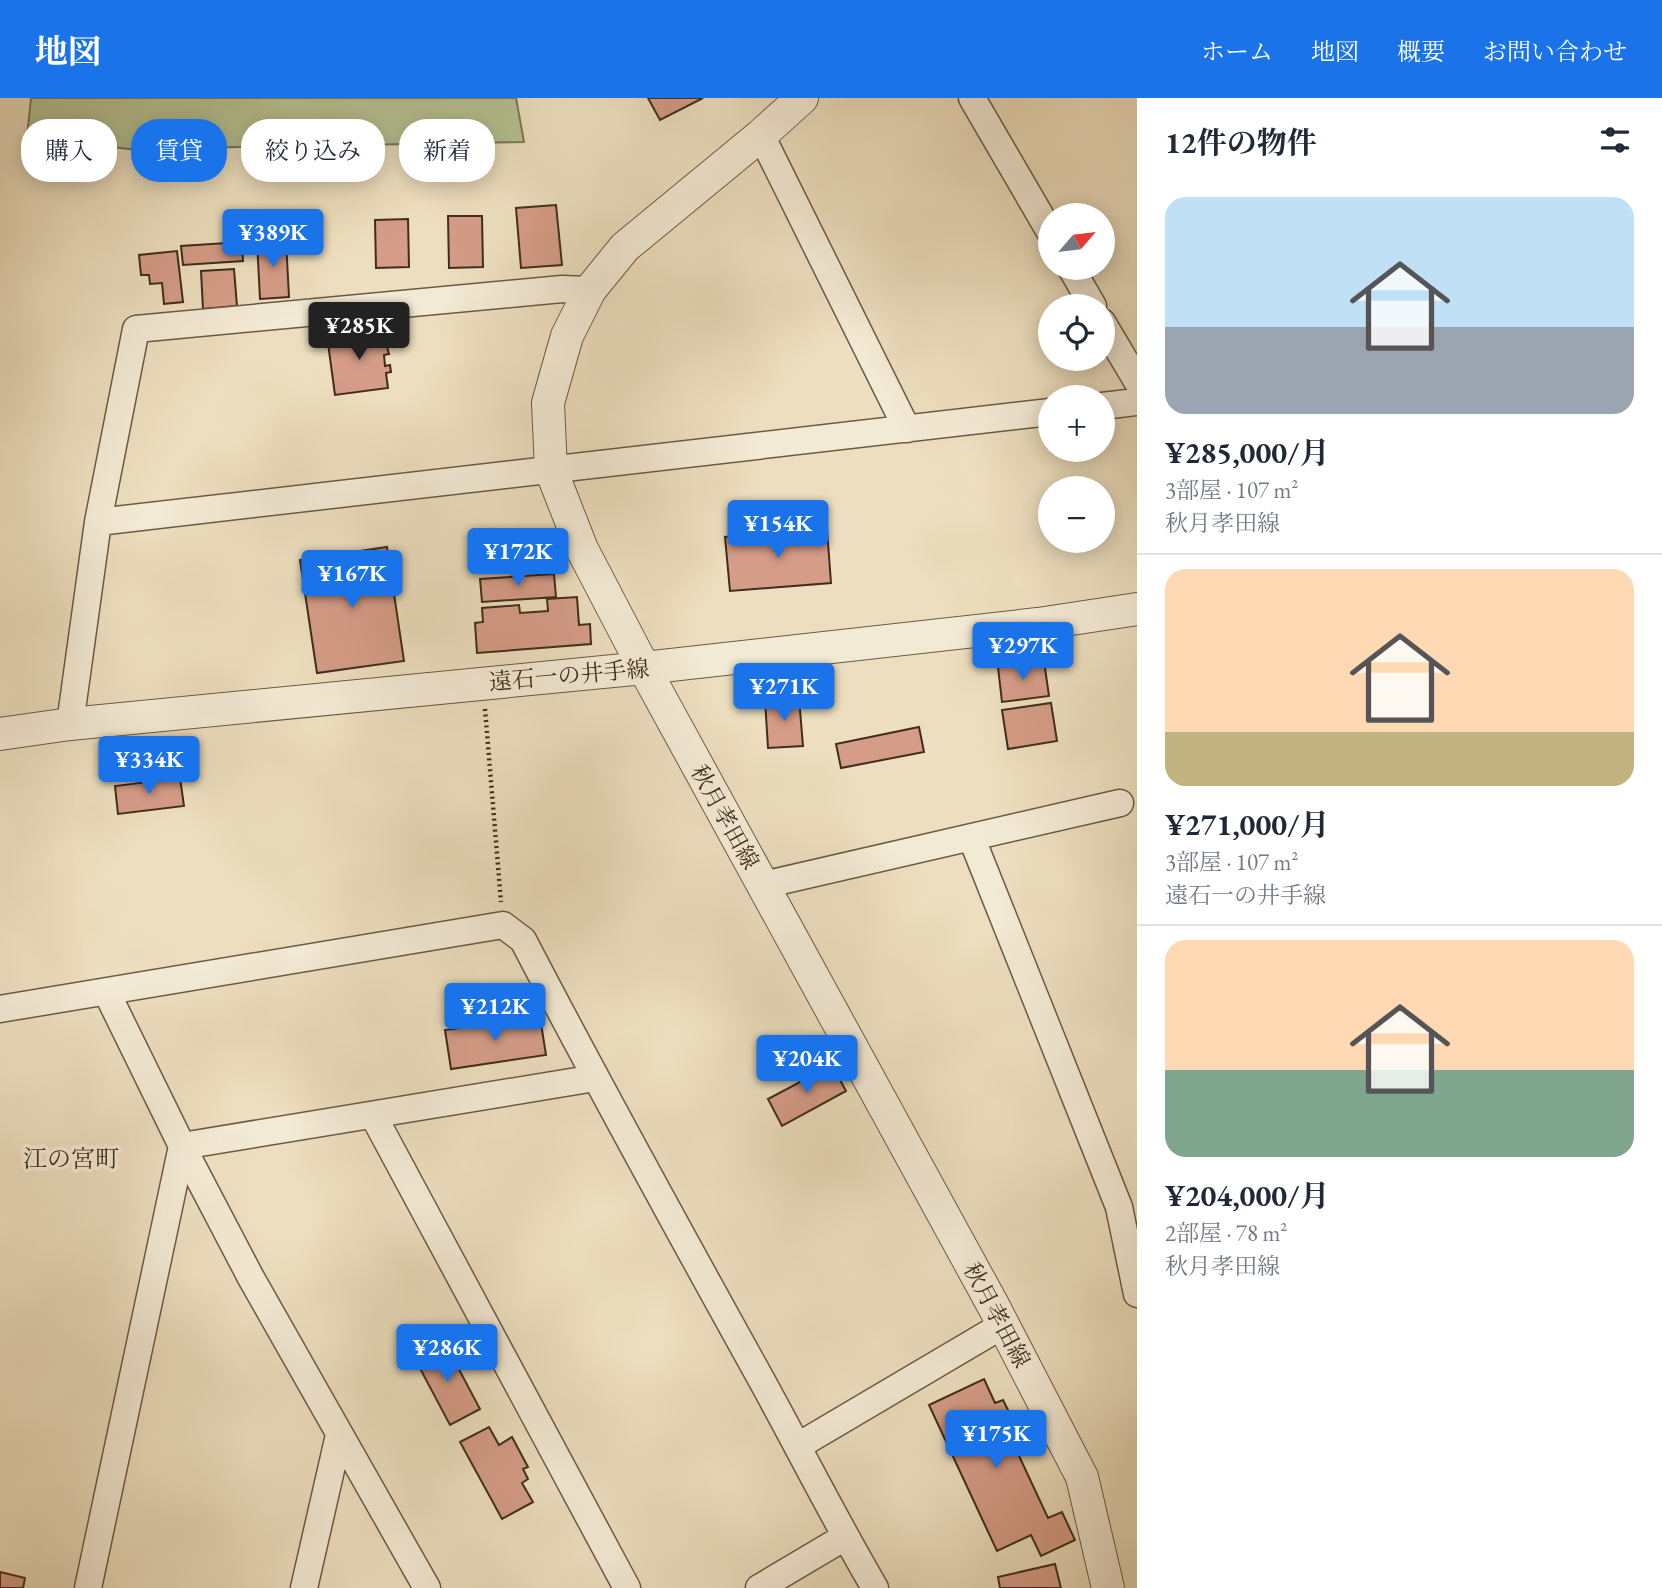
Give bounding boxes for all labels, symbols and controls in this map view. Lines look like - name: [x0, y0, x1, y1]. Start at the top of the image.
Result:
- text: 地図: [35, 30, 101, 73]
- text: ホーム: [1201, 36, 1273, 67]
- text: 地図: [1311, 36, 1359, 67]
- text: 概要: [1397, 36, 1445, 67]
- text: お問い合わせ: [1483, 36, 1627, 67]
- chip: 購入: [21, 119, 117, 182]
- chip: 賃貸: [131, 119, 227, 182]
- chip: 絞り込み: [241, 119, 385, 182]
- chip: 新着: [399, 119, 495, 182]
- icon: filters: [1596, 121, 1634, 159]
- text: 12件の物件: [1165, 123, 1317, 162]
- north arrow: [1038, 203, 1115, 280]
- map controls: [1038, 203, 1115, 553]
- pin: ¥389K: [224, 209, 322, 269]
- text: ¥389K: [238, 217, 308, 247]
- icon: home: [1337, 243, 1463, 369]
- button: locate: [1038, 294, 1115, 371]
- pin: ¥285K: [310, 302, 408, 362]
- text: ¥285K: [324, 310, 394, 340]
- button: +: [1038, 385, 1115, 462]
- text: ¥285,000/月: [1165, 433, 1329, 472]
- text: 3部屋 · 107 m²: [1165, 475, 1298, 505]
- button: −: [1038, 476, 1115, 553]
- pin: ¥154K: [729, 500, 827, 560]
- text: ¥154K: [743, 508, 813, 538]
- text: 秋月孝田線: [1165, 508, 1280, 538]
- pin: ¥172K: [469, 528, 567, 588]
- text: ¥172K: [483, 536, 553, 566]
- pin: ¥167K: [303, 550, 401, 610]
- text: ¥167K: [317, 558, 387, 588]
- icon: home: [1337, 615, 1463, 741]
- pin: ¥297K: [974, 622, 1072, 682]
- text: ¥297K: [988, 630, 1058, 660]
- street label: 遠石一の井手線: [487, 653, 651, 697]
- pin: ¥271K: [735, 664, 833, 723]
- text: ¥271K: [749, 671, 819, 701]
- pin: ¥334K: [100, 736, 198, 796]
- text: ¥334K: [114, 744, 184, 774]
- street label: 秋月孝田線: [684, 759, 766, 875]
- text: ¥271,000/月: [1165, 805, 1329, 844]
- text: 3部屋 · 107 m²: [1165, 847, 1298, 877]
- text: 遠石一の井手線: [1165, 880, 1326, 910]
- pin: ¥212K: [446, 984, 544, 1043]
- icon: home: [1337, 986, 1463, 1112]
- text: ¥212K: [460, 991, 530, 1021]
- pin: ¥204K: [758, 1035, 856, 1095]
- text: ¥204K: [772, 1043, 842, 1073]
- district label: 江の宮町: [23, 1143, 119, 1174]
- text: ¥204,000/月: [1165, 1176, 1329, 1215]
- text: 2部屋 · 78 m²: [1165, 1218, 1287, 1248]
- text: 秋月孝田線: [1165, 1251, 1280, 1281]
- street label: 秋月孝田線: [957, 1257, 1037, 1373]
- pin: ¥286K: [398, 1324, 496, 1384]
- text: ¥286K: [412, 1332, 482, 1362]
- pin: ¥175K: [947, 1410, 1045, 1470]
- text: ¥175K: [961, 1418, 1031, 1448]

